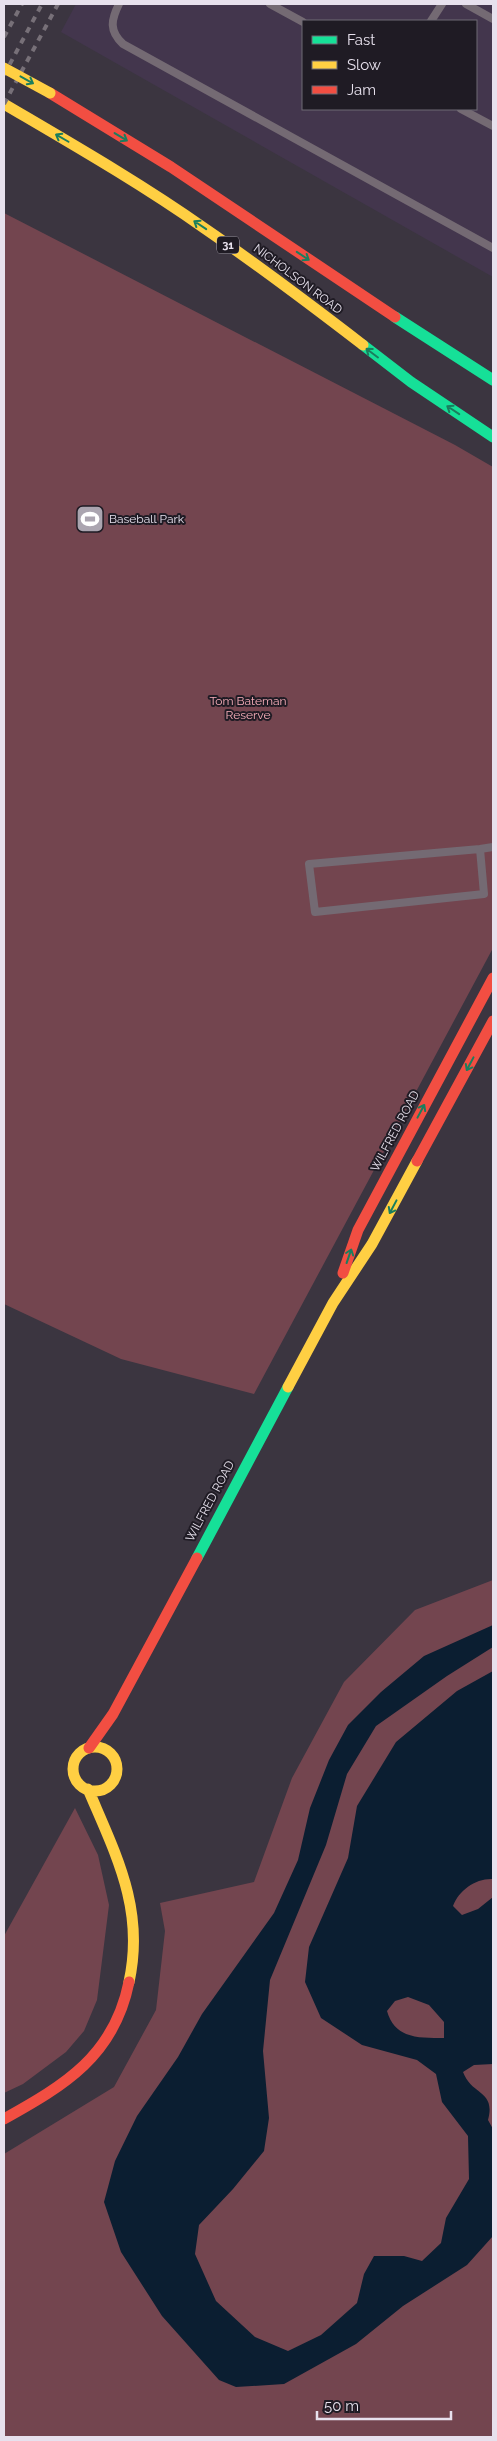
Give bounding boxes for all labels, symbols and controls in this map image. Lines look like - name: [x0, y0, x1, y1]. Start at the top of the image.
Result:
- legend: [302, 20, 477, 110]
- text: Fast: [347, 31, 375, 49]
- text: Slow: [347, 56, 381, 74]
- one-way arrow: [19, 76, 33, 86]
- text: Jam: [347, 81, 376, 99]
- one-way arrow: [114, 132, 128, 142]
- one-way arrow: [55, 133, 70, 143]
- one-way arrow: [193, 220, 207, 230]
- road number: 31: [217, 236, 239, 254]
- street label: NICHOLSON ROAD: [251, 241, 345, 317]
- one-way arrow: [296, 251, 310, 261]
- one-way arrow: [365, 348, 379, 358]
- one-way arrow: [446, 405, 460, 415]
- sports icon: Baseball Park: [75, 504, 105, 534]
- place label: Baseball Park: [109, 512, 185, 526]
- park label: Tom Bateman Reserve: [209, 694, 287, 722]
- one-way arrow: [465, 1056, 474, 1071]
- street label: WILFRED ROAD: [368, 1088, 422, 1174]
- one-way arrow: [417, 1105, 427, 1119]
- one-way arrow: [388, 1199, 397, 1214]
- one-way arrow: [345, 1249, 354, 1265]
- street label: WILFRED ROAD: [183, 1458, 237, 1544]
- scale bar: [317, 2388, 451, 2420]
- text: 50 m: [324, 2397, 359, 2415]

